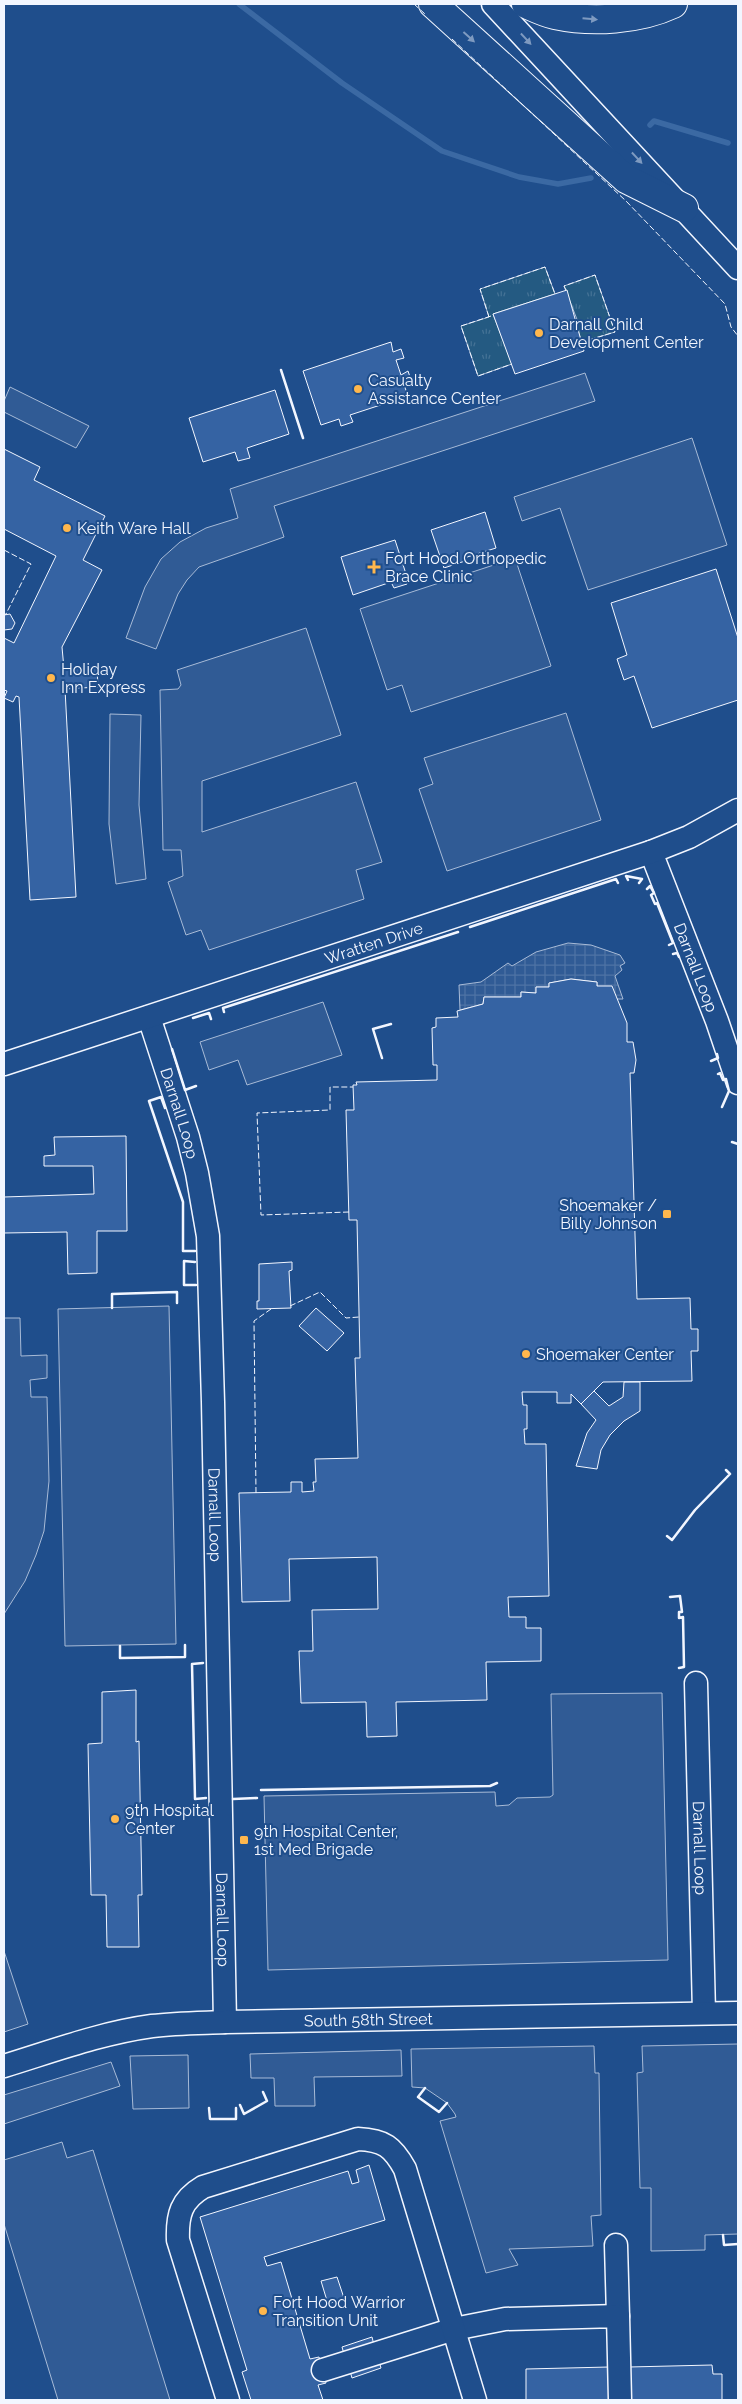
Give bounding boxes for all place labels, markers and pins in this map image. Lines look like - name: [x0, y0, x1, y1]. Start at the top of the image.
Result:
- place label: Darnall Child Development Center: [549, 315, 704, 352]
- marker: Darnall Child Development Center: [533, 327, 545, 339]
- place label: Casualty Assistance Center: [368, 371, 501, 408]
- marker: Casualty Assistance Center: [352, 383, 364, 395]
- place label: Keith Ware Hall: [77, 519, 191, 538]
- marker: Keith Ware Hall: [61, 522, 73, 534]
- place label: Fort Hood Orthopedic Brace Clinic: [385, 549, 547, 586]
- marker: Fort Hood Orthopedic Brace Clinic: [367, 560, 381, 574]
- place label: Holiday Inn Express: [61, 660, 146, 697]
- marker: Holiday Inn Express: [45, 672, 57, 684]
- place label: Shoemaker / Billy Johnson: [559, 1196, 657, 1233]
- marker: Shoemaker / Billy Johnson: [661, 1208, 673, 1220]
- place label: Shoemaker Center: [536, 1345, 674, 1364]
- marker: Shoemaker Center: [520, 1348, 532, 1360]
- place label: 9th Hospital Center: [125, 1801, 215, 1838]
- marker: 9th Hospital Center: [109, 1813, 121, 1825]
- place label: 9th Hospital Center, 1st Med Brigade: [254, 1822, 398, 1859]
- marker: 9th Hospital Center, 1st Med Brigade: [238, 1834, 250, 1846]
- place label: Fort Hood Warrior Transition Unit: [273, 2293, 406, 2330]
- marker: Fort Hood Warrior Transition Unit: [257, 2305, 269, 2317]

